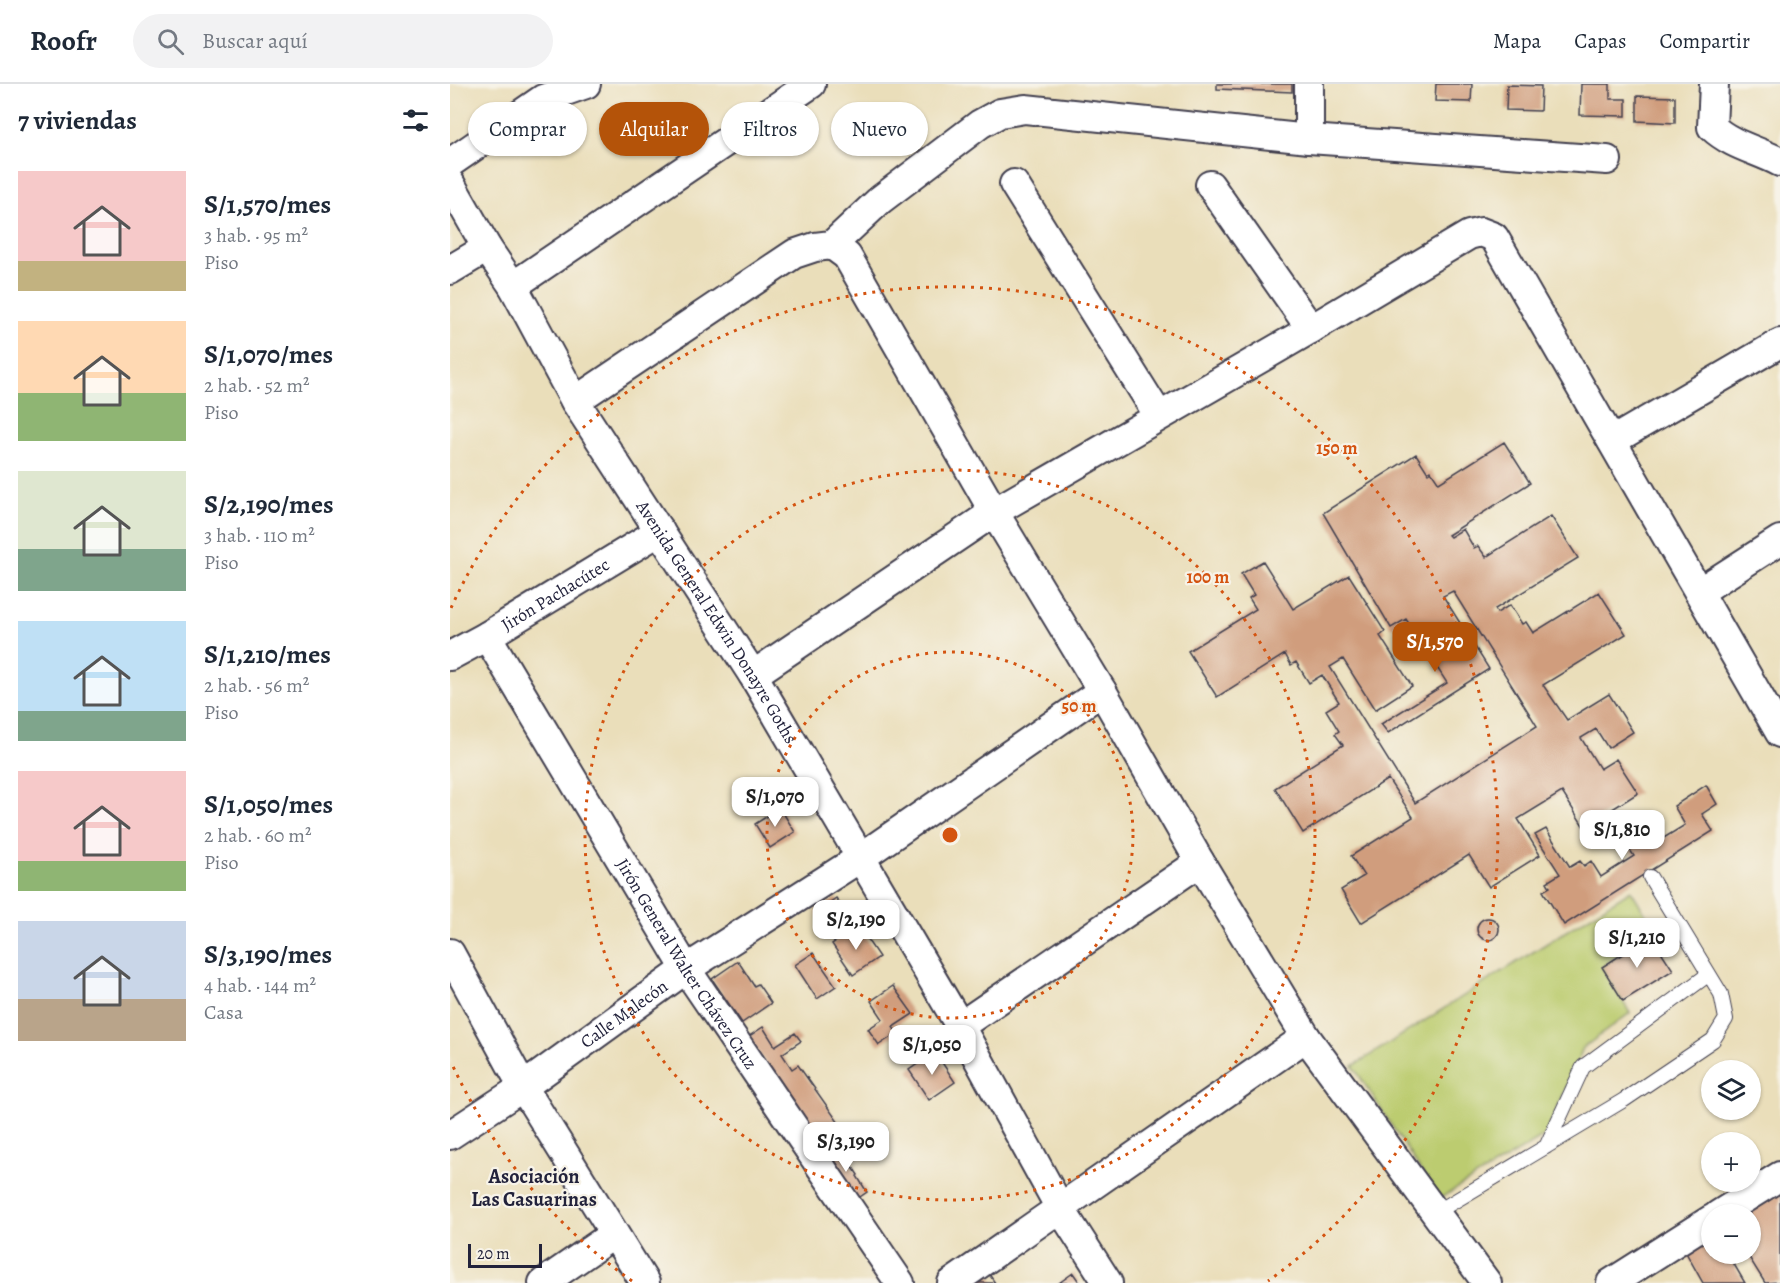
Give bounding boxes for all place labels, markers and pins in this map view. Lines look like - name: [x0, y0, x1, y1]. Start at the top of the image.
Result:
- pin: S/1,570: [1380, 622, 1490, 673]
- pin: S/1,070: [720, 777, 830, 828]
- pin: S/1,810: [1567, 810, 1677, 861]
- centre of rings: [940, 825, 960, 845]
- pin: S/2,190: [801, 900, 911, 951]
- pin: S/1,210: [1582, 918, 1692, 969]
- pin: S/1,050: [877, 1025, 987, 1076]
- pin: S/3,190: [791, 1122, 901, 1173]

